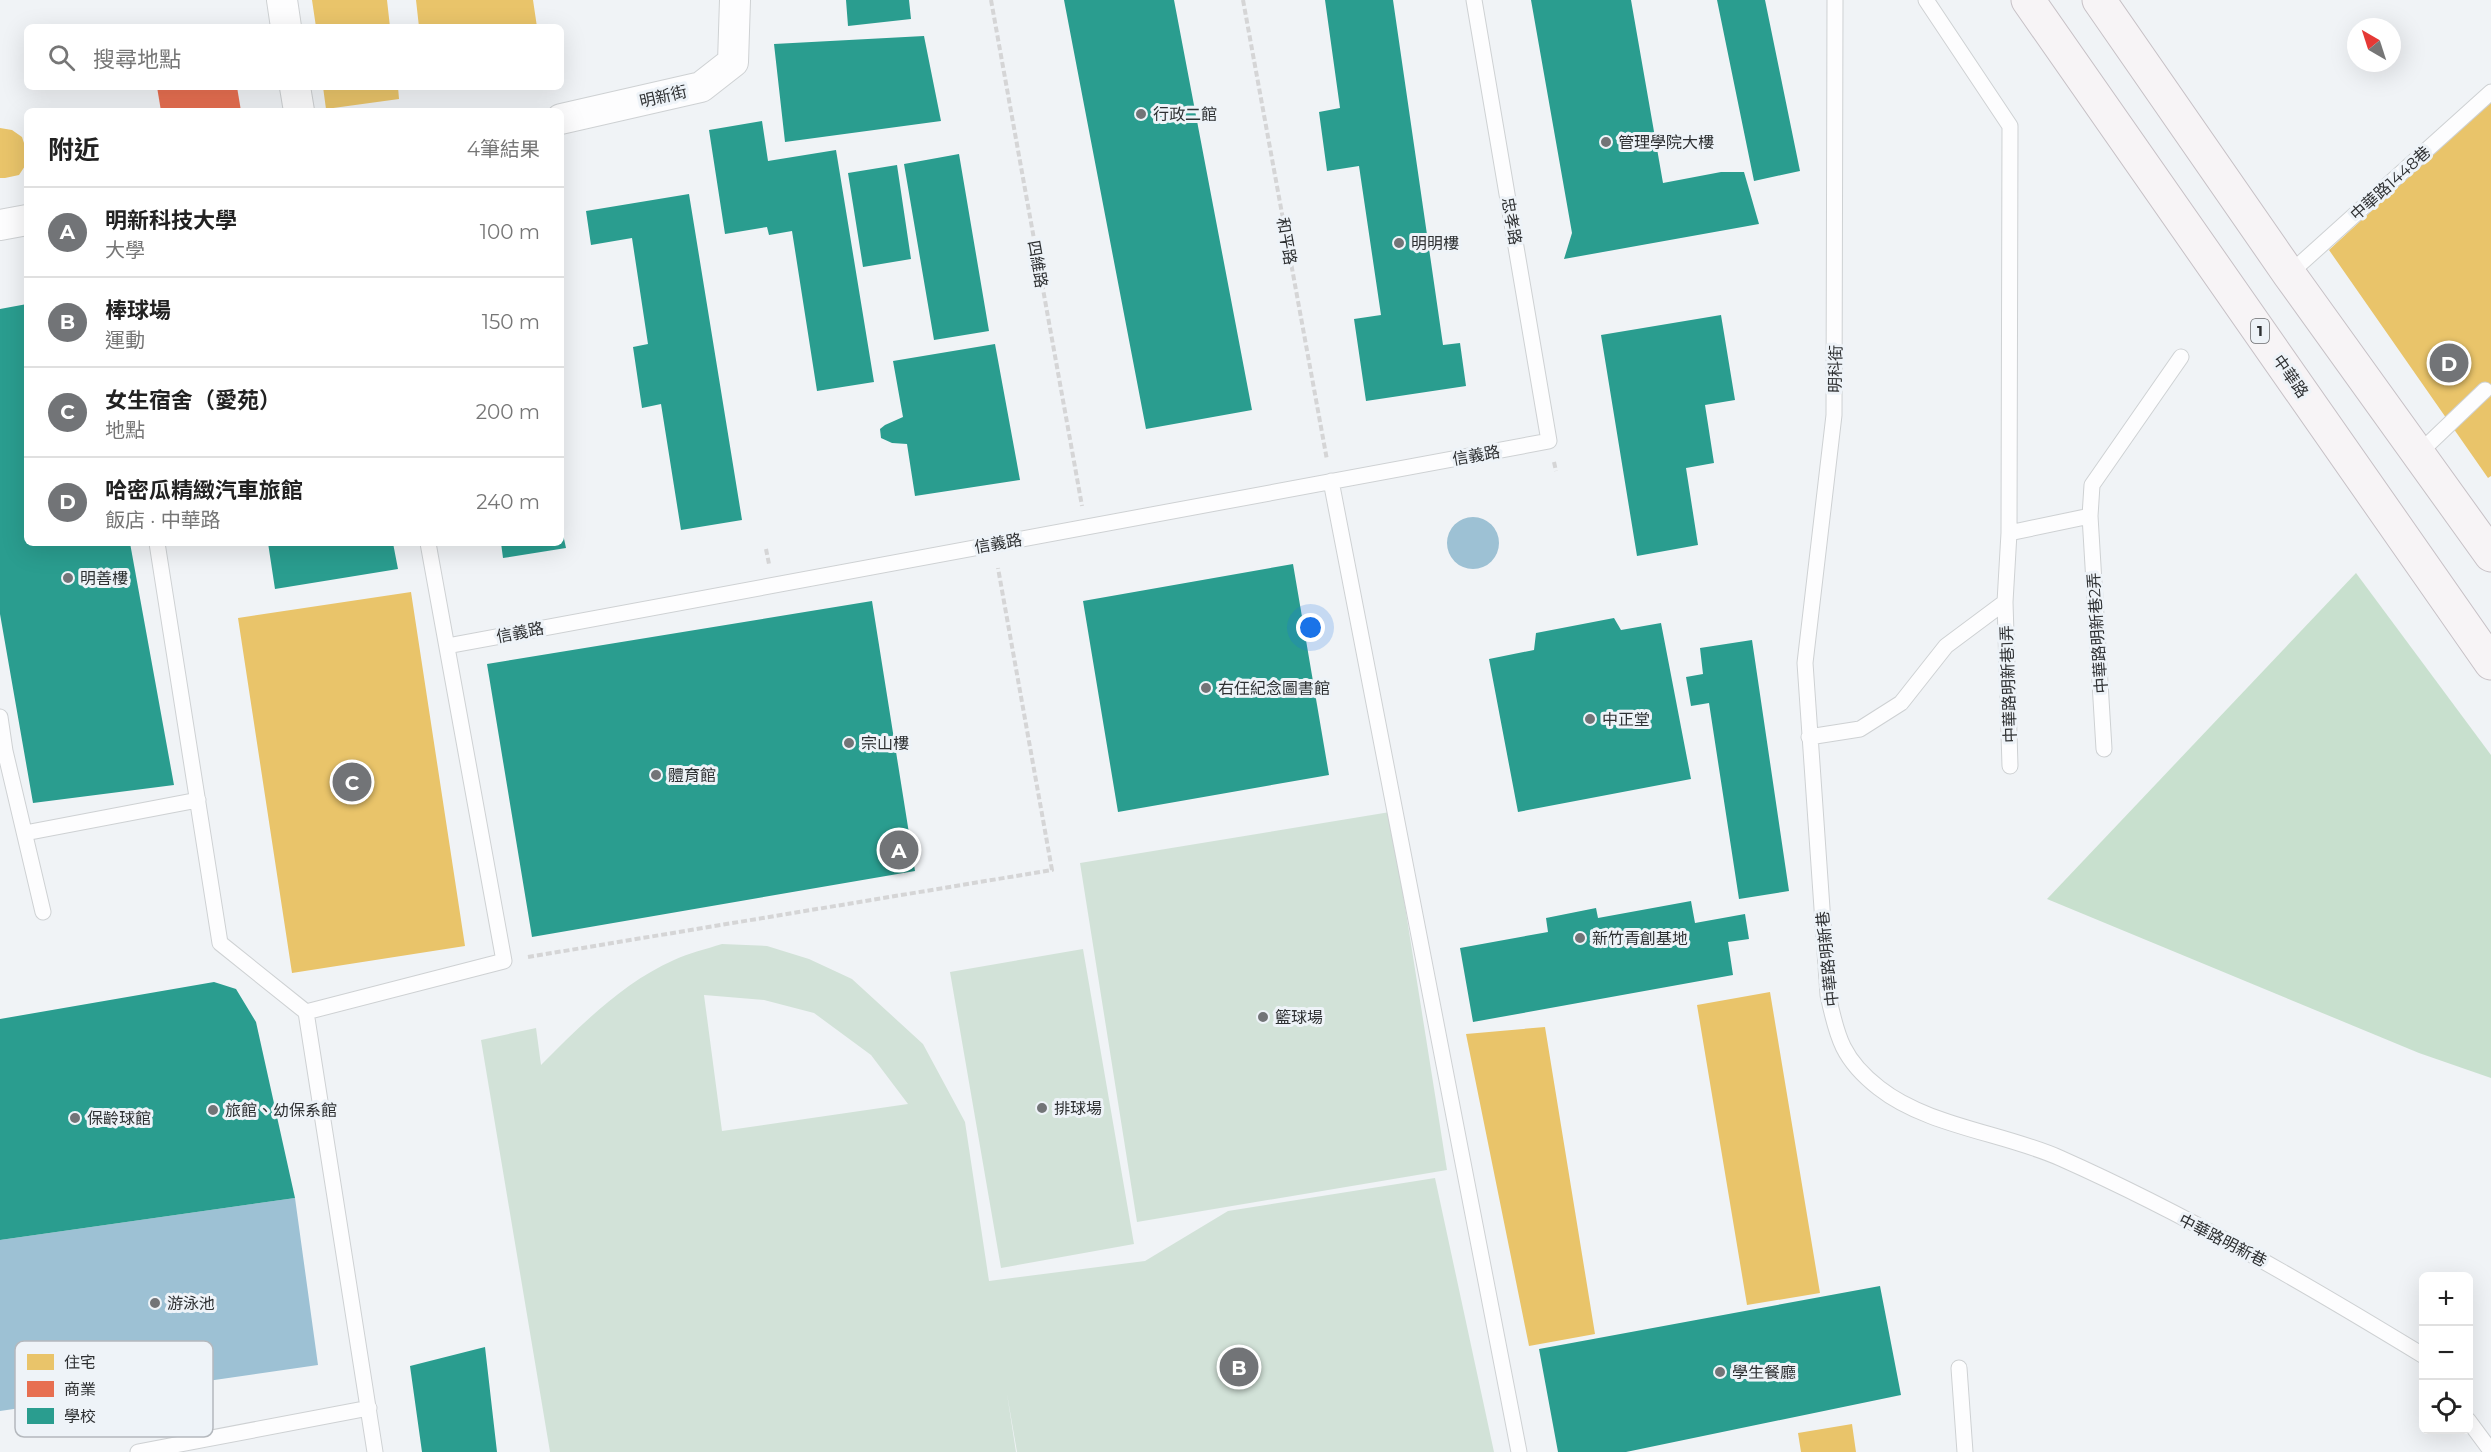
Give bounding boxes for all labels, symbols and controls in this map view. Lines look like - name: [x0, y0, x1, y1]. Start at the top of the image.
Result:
- north arrow: [2347, 18, 2401, 72]
- search box: [24, 24, 564, 90]
- icon: search: [45, 41, 78, 74]
- text: 搜尋地點: [93, 46, 181, 73]
- street label: 明新街: [638, 82, 689, 111]
- place label: 行政二館: [1153, 105, 1217, 124]
- marker: 行政二館: [1134, 107, 1148, 121]
- place label: 管理學院大樓: [1618, 133, 1714, 152]
- text: 附近: [48, 134, 100, 166]
- marker: 管理學院大樓: [1599, 135, 1613, 149]
- text: 4筆結果: [467, 137, 540, 161]
- street label: 中華路1448巷: [2346, 142, 2434, 224]
- street label: 忠孝路: [1498, 196, 1525, 246]
- text: 明新科技大學: [105, 207, 237, 234]
- street label: 和平路: [1273, 216, 1300, 266]
- text: A: [60, 220, 75, 244]
- text: 100 m: [480, 220, 540, 244]
- place label: 明明樓: [1411, 234, 1459, 253]
- marker: 明明樓: [1392, 236, 1406, 250]
- text: 大學: [105, 238, 145, 262]
- street label: 四維路: [1024, 239, 1051, 289]
- text: 棒球場: [105, 297, 171, 324]
- text: B: [60, 310, 75, 334]
- text: 150 m: [482, 310, 540, 334]
- road number: 1: [2251, 319, 2269, 343]
- text: 運動: [105, 328, 145, 352]
- pin: D: [2430, 340, 2468, 386]
- street label: 明科街: [1826, 345, 1845, 393]
- street label: 中華路: [2269, 351, 2312, 401]
- text: 女生宿舍（愛苑）: [105, 387, 281, 414]
- text: C: [60, 400, 75, 424]
- text: 200 m: [476, 400, 540, 424]
- text: 地點: [105, 418, 145, 442]
- street label: 信義路: [1451, 442, 1501, 469]
- text: 哈密瓜精緻汽車旅館: [105, 477, 303, 504]
- text: D: [59, 490, 76, 514]
- text: 240 m: [476, 490, 540, 514]
- text: 飯店 · 中華路: [105, 508, 221, 532]
- street label: 信義路: [973, 530, 1023, 557]
- place label: 明善樓: [80, 569, 128, 588]
- marker: 明善樓: [61, 571, 75, 585]
- street label: 中華路明新巷2弄: [2084, 572, 2111, 694]
- your location: [1296, 613, 1325, 642]
- street label: 信義路: [495, 619, 545, 646]
- street label: 中華路明新巷1弄: [1997, 625, 2020, 743]
- place label: 右任紀念圖書館: [1218, 679, 1330, 698]
- marker: 右任紀念圖書館: [1199, 681, 1213, 695]
- place label: 中正堂: [1602, 710, 1650, 729]
- marker: 中正堂: [1583, 712, 1597, 726]
- place label: 宗山樓: [861, 734, 909, 753]
- marker: 宗山樓: [842, 736, 856, 750]
- pin: C: [332, 760, 372, 804]
- place label: 體育館: [668, 766, 716, 785]
- marker: 體育館: [649, 768, 663, 782]
- pin: A: [880, 828, 918, 872]
- street label: 中華路明新巷: [1813, 910, 1842, 1008]
- place label: 新竹青創基地: [1592, 929, 1688, 948]
- marker: 新竹青創基地: [1573, 931, 1587, 945]
- place label: 籃球場: [1275, 1008, 1323, 1027]
- marker: 籃球場: [1256, 1010, 1270, 1024]
- place label: 排球場: [1054, 1099, 1102, 1118]
- place label: 旅館、幼保系館: [225, 1101, 337, 1120]
- marker: 排球場: [1035, 1101, 1049, 1115]
- marker: 旅館、幼保系館: [206, 1103, 220, 1117]
- place label: 保齡球館: [87, 1109, 151, 1128]
- marker: 保齡球館: [68, 1111, 82, 1125]
- street label: 中華路明新巷: [2176, 1210, 2270, 1271]
- map controls: [2419, 1272, 2473, 1434]
- button: +: [2419, 1272, 2473, 1326]
- place label: 游泳池: [167, 1294, 215, 1313]
- marker: 游泳池: [148, 1296, 162, 1310]
- button: −: [2419, 1326, 2473, 1380]
- legend: [15, 1341, 213, 1437]
- pin: B: [1220, 1344, 1258, 1390]
- text: 住宅: [64, 1353, 96, 1372]
- place label: 學生餐廳: [1732, 1363, 1796, 1382]
- marker: 學生餐廳: [1713, 1365, 1727, 1379]
- text: 商業: [64, 1380, 96, 1399]
- button: locate: [2419, 1380, 2473, 1434]
- text: 學校: [64, 1407, 96, 1426]

